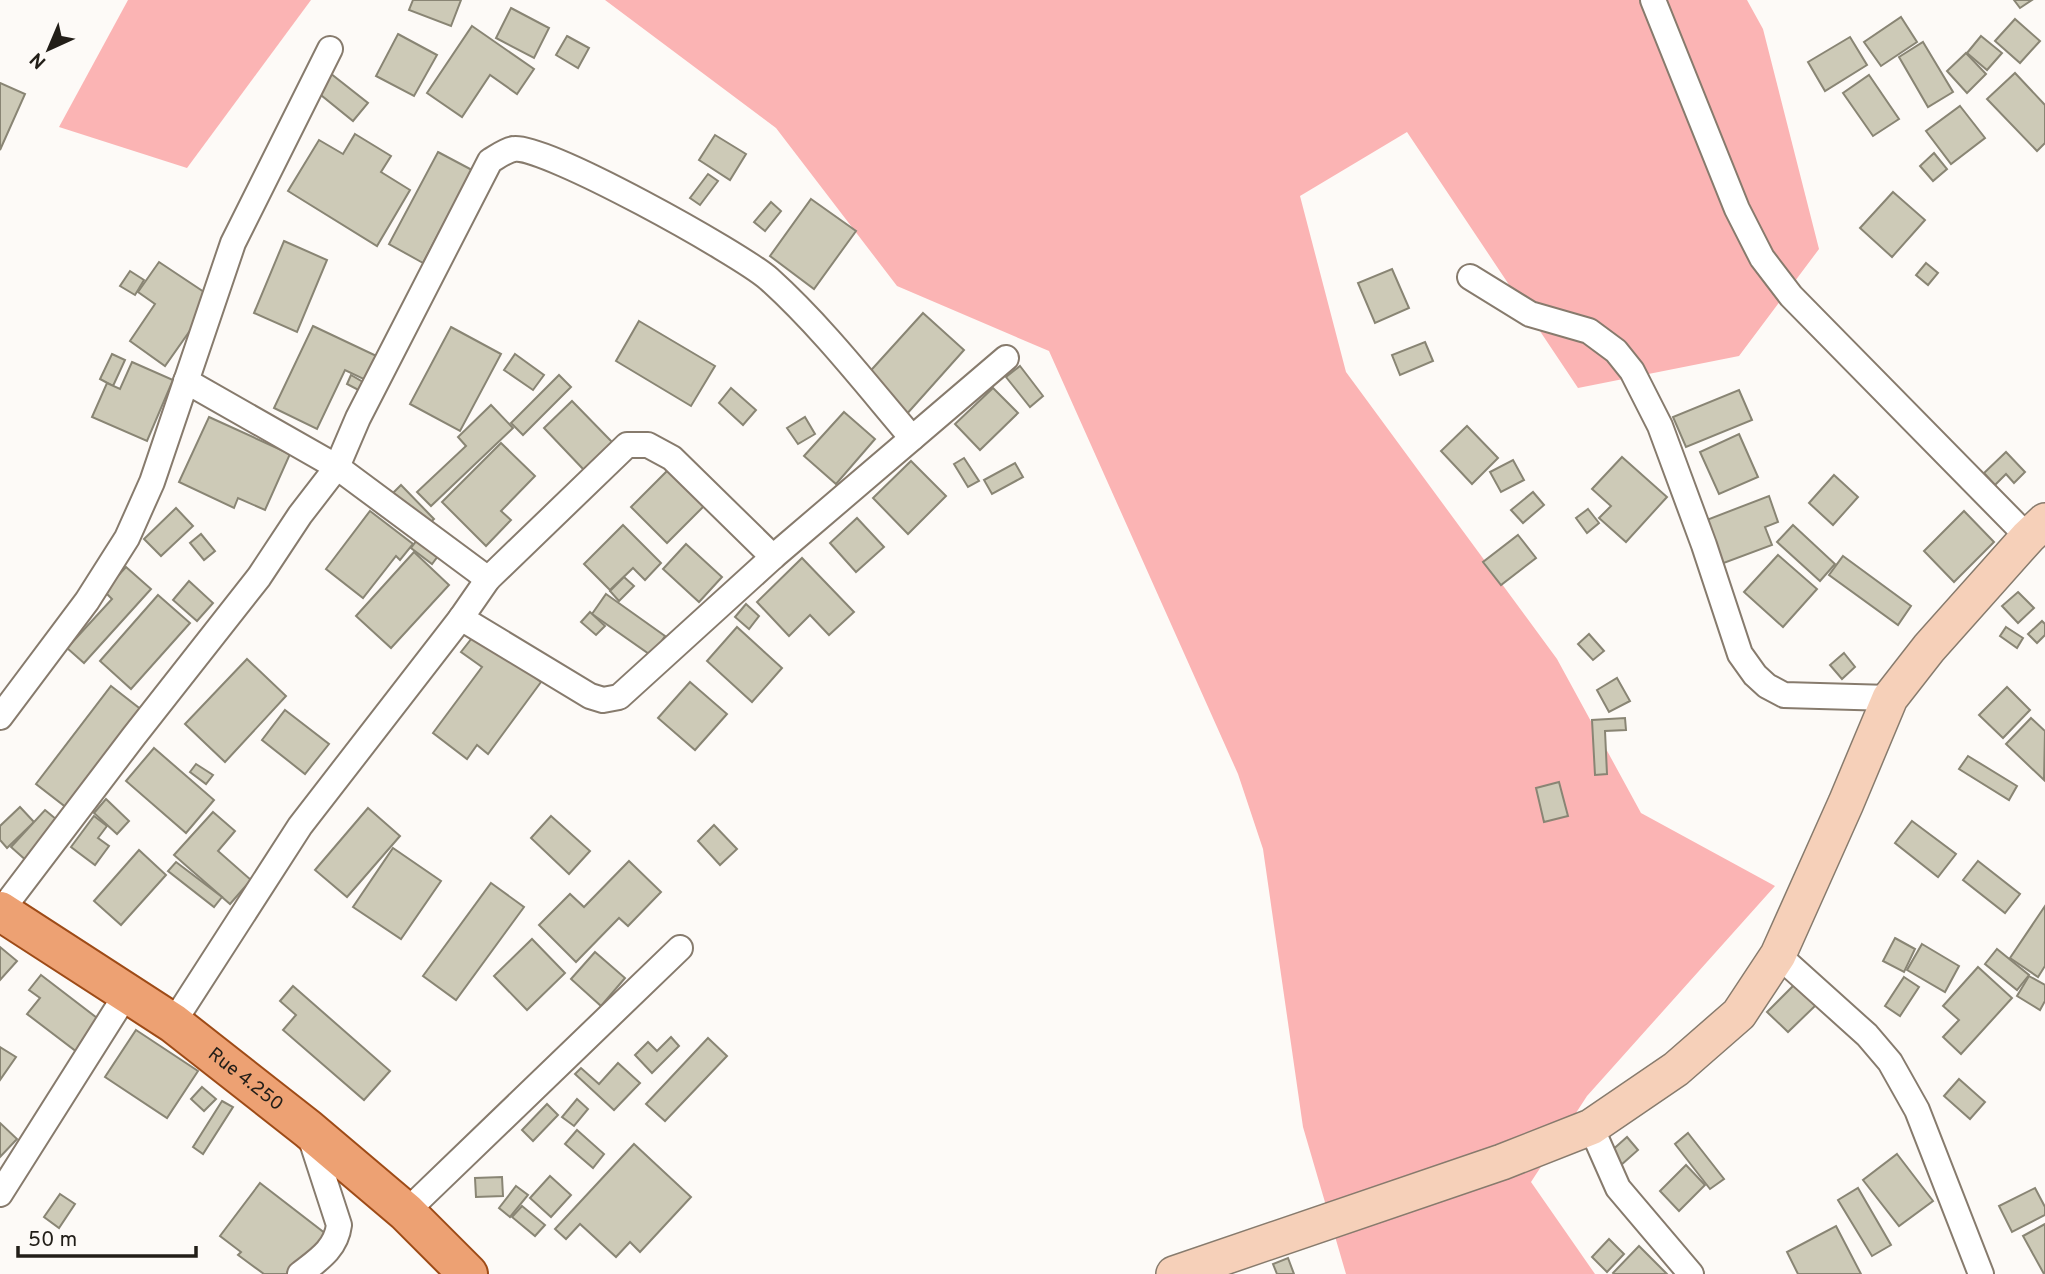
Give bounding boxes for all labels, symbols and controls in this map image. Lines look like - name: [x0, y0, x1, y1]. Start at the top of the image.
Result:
- north arrow: [14, 14, 84, 84]
- text: N: [25, 46, 52, 73]
- street label: Rue 4.250: [203, 1043, 288, 1117]
- scale bar: [18, 1214, 196, 1258]
- text: 50 m: [28, 1227, 77, 1254]

